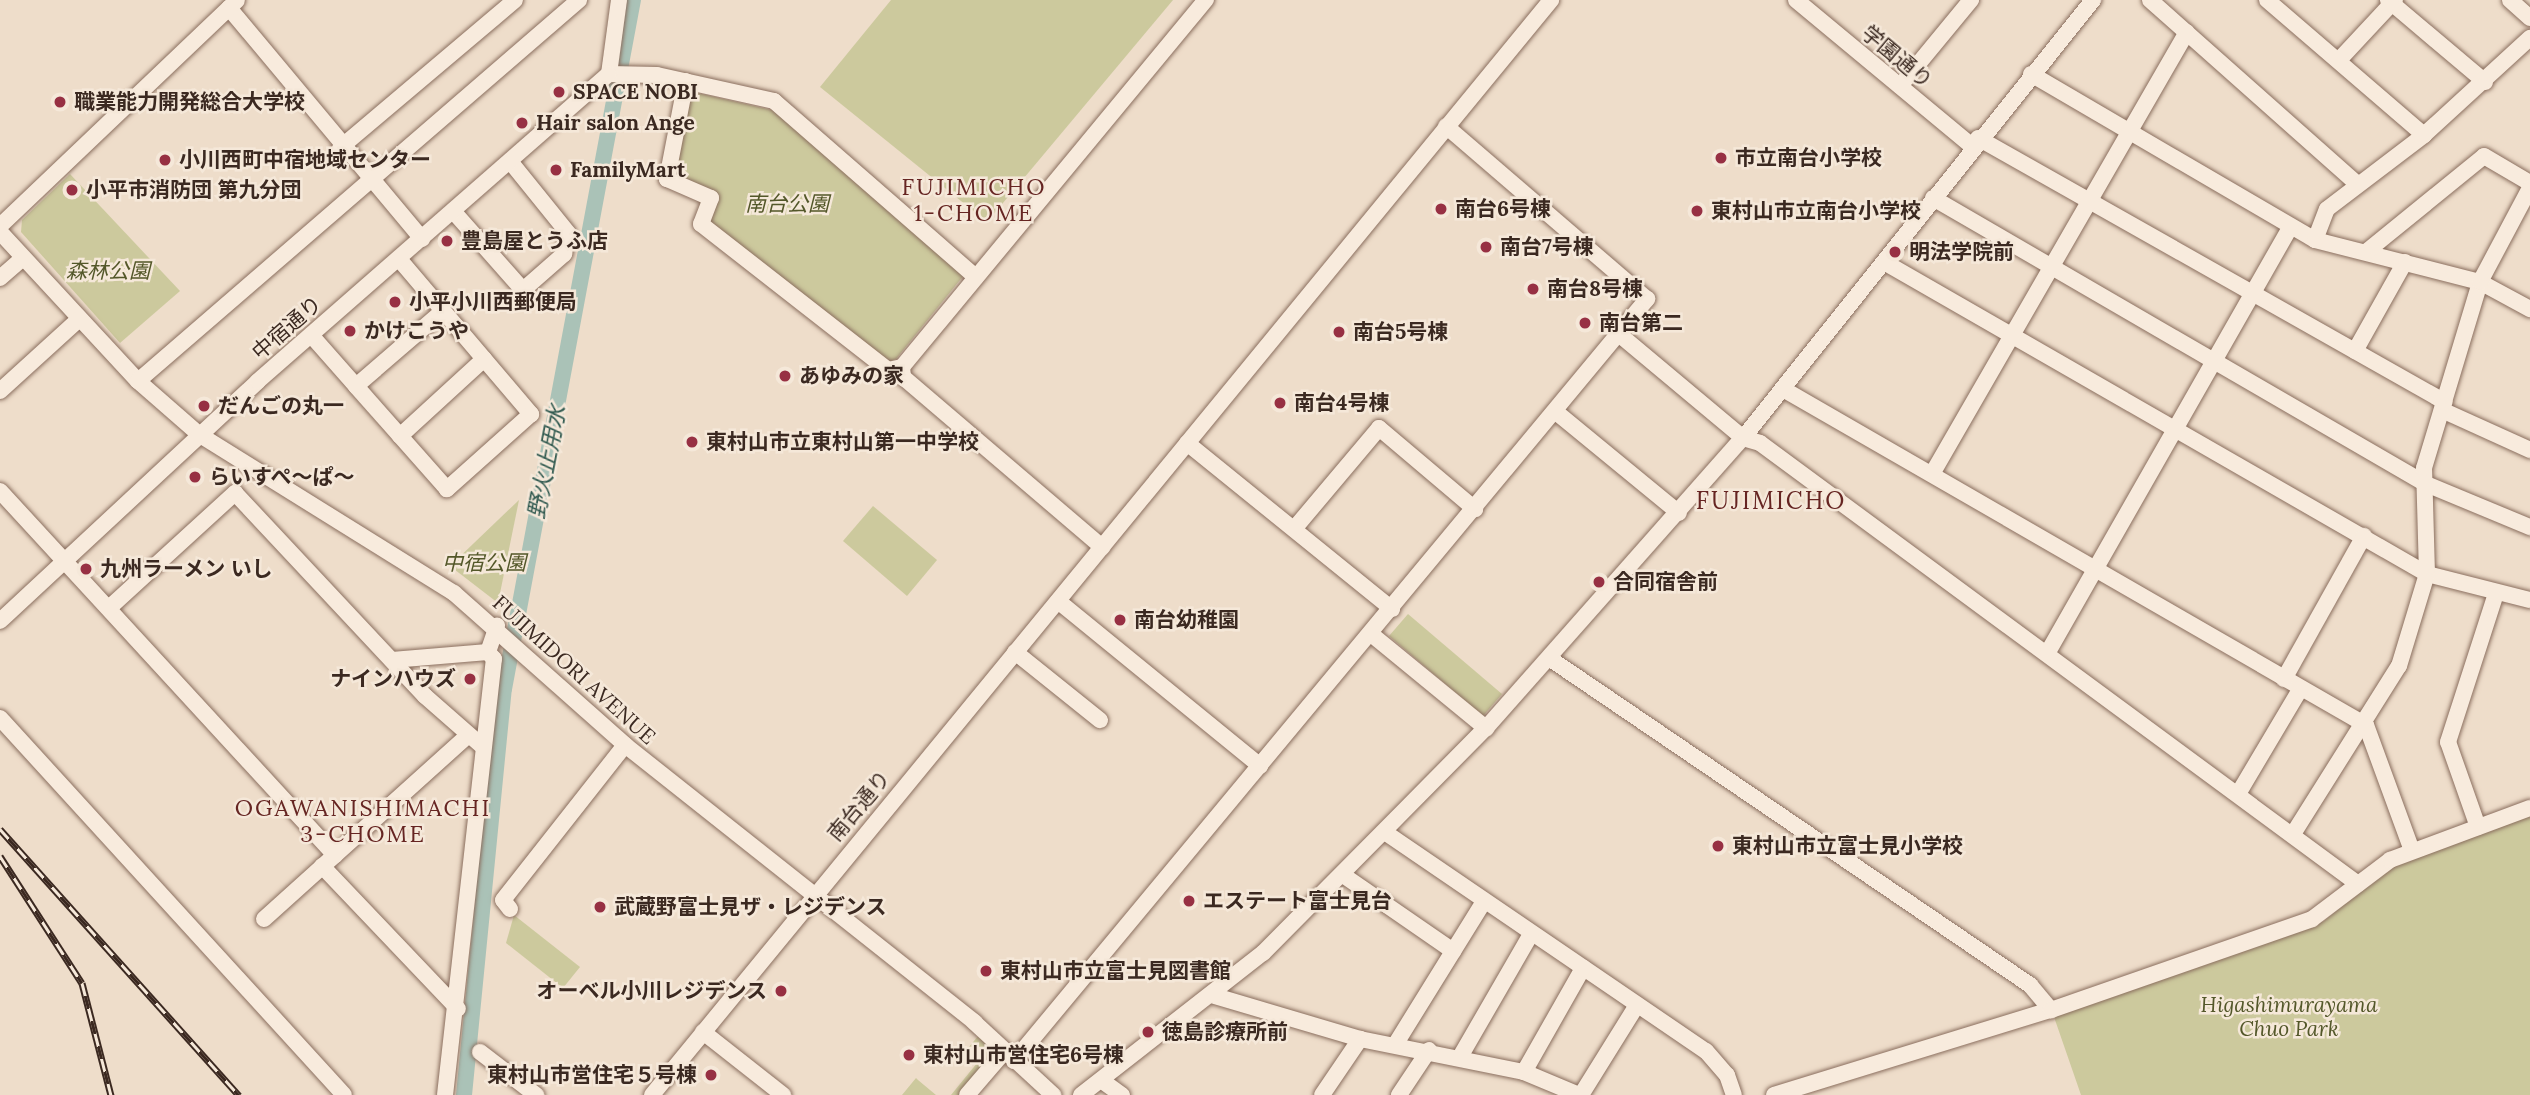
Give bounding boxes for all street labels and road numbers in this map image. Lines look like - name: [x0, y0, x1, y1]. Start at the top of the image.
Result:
- street label: 学園通り: [1857, 20, 1937, 94]
- street label: 中宿通り: [247, 291, 327, 365]
- street label: FUJIMIDORI AVENUE: [487, 590, 661, 750]
- street label: 南台通り: [822, 766, 896, 846]

